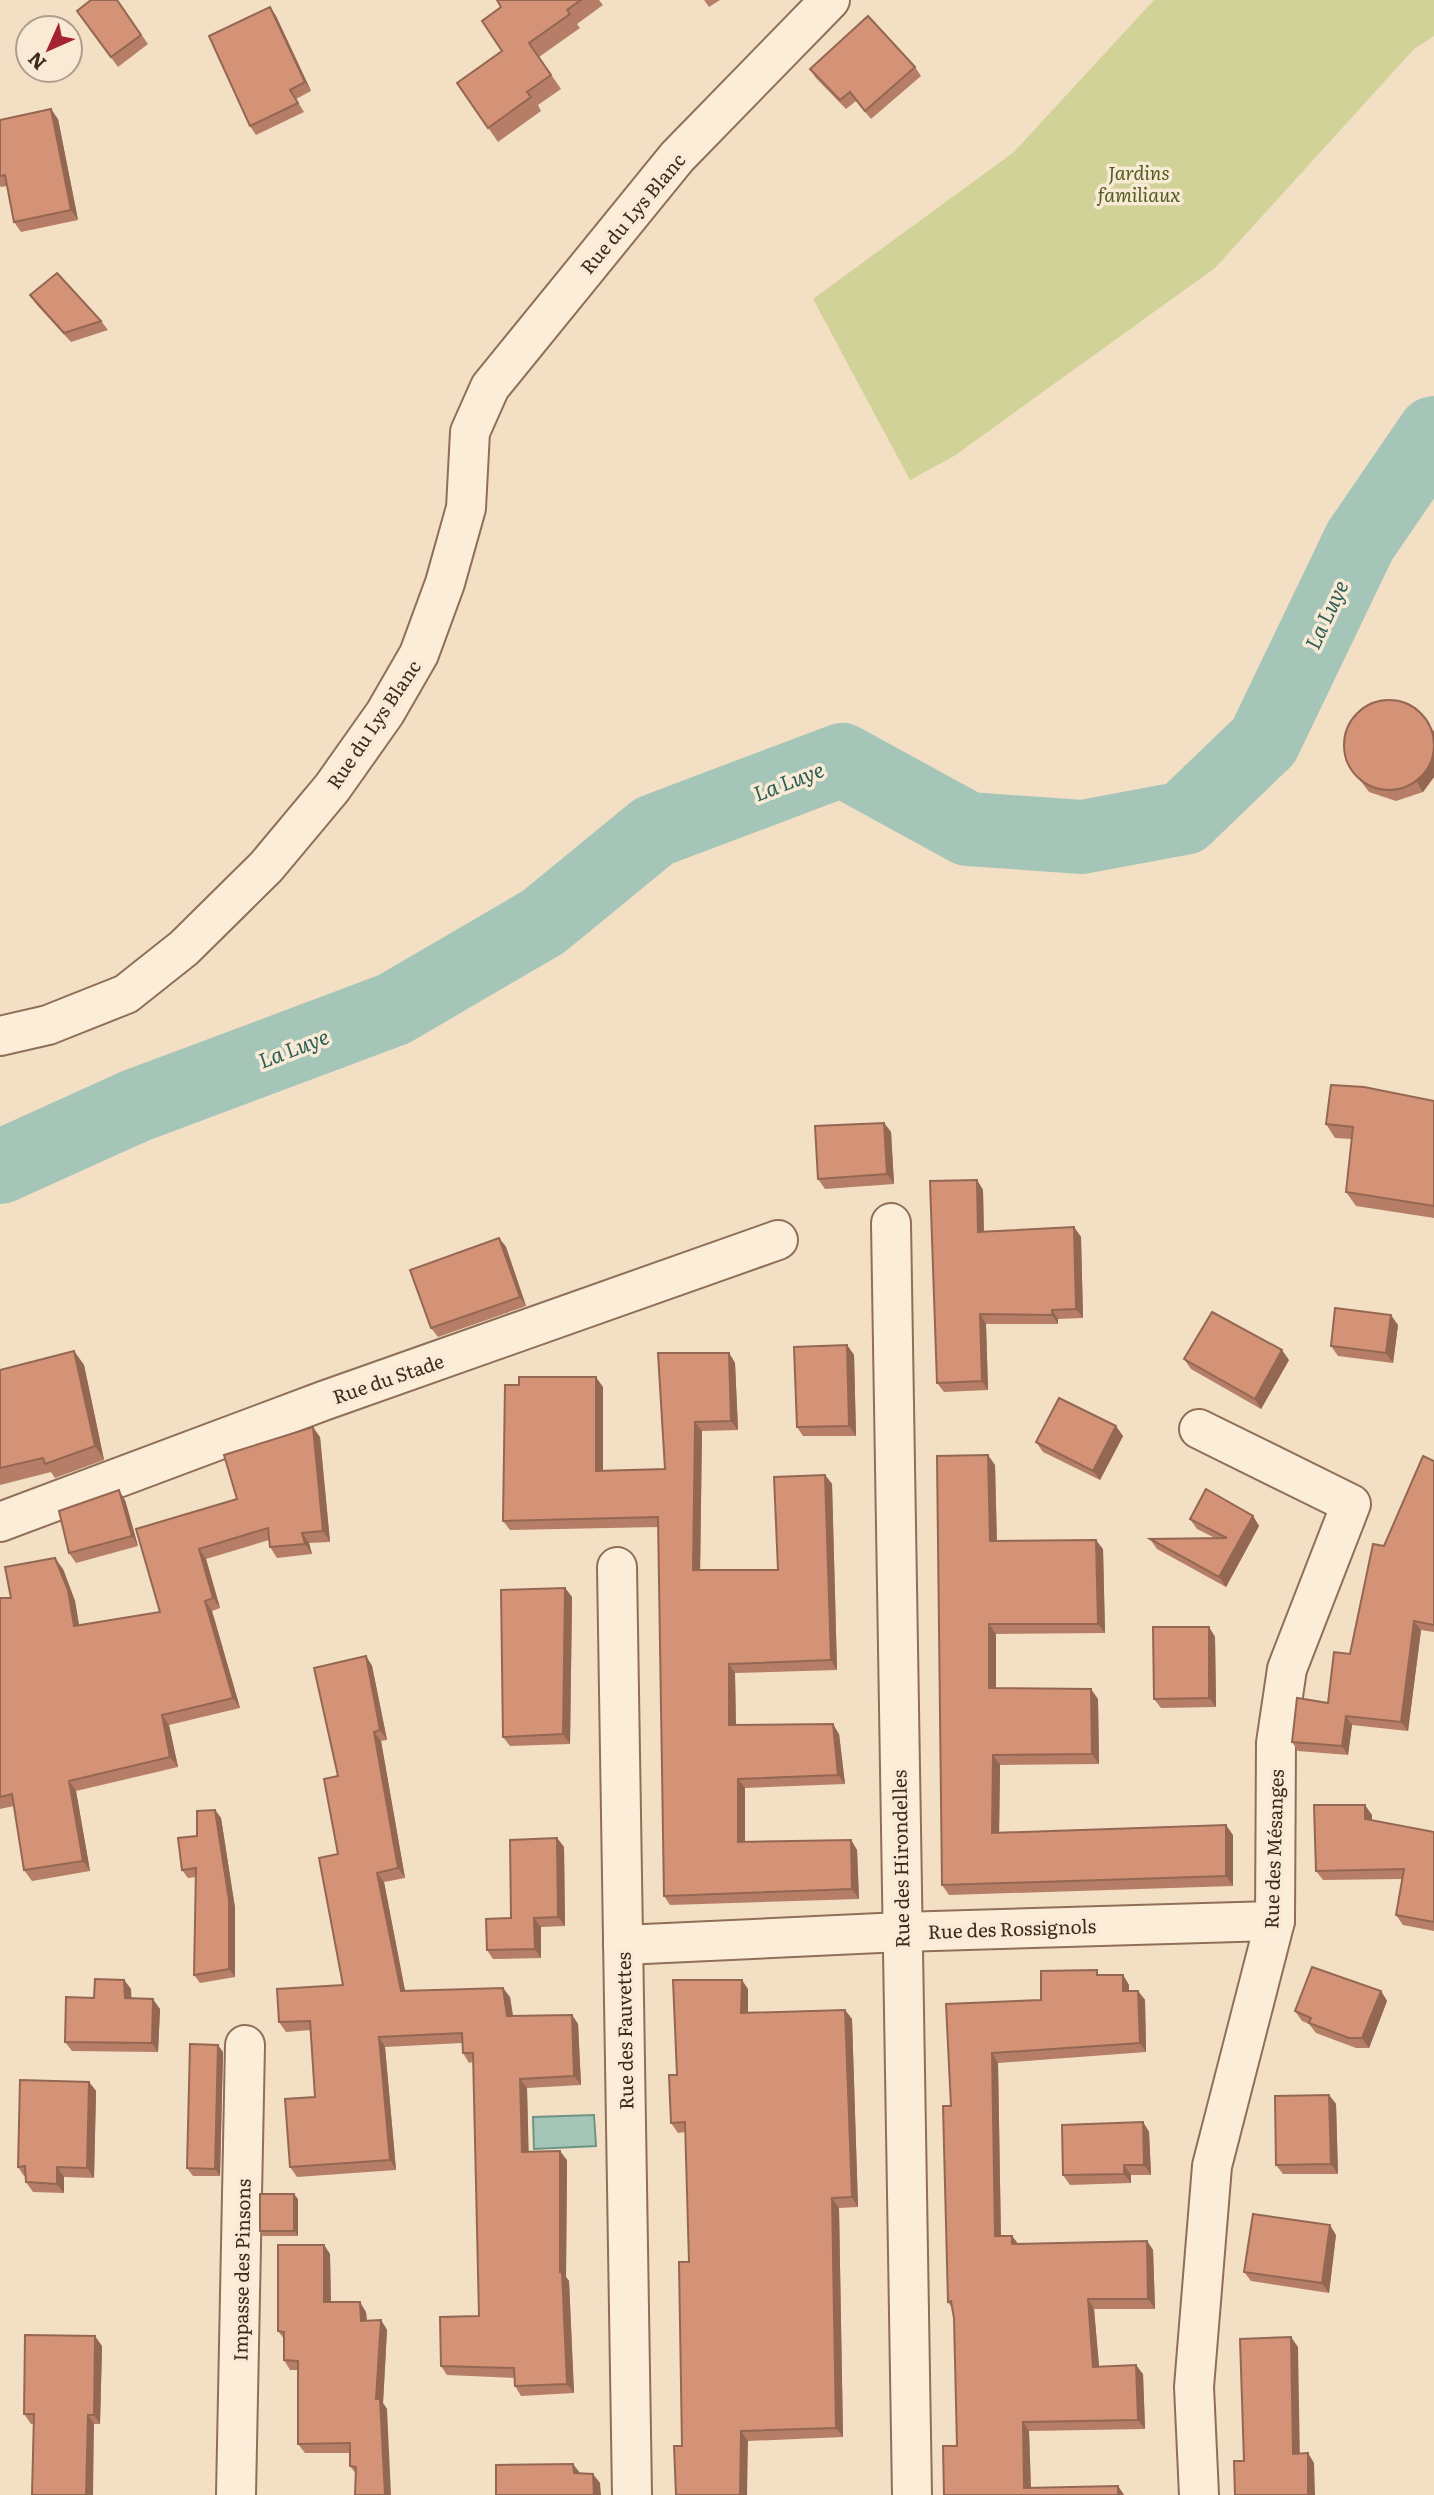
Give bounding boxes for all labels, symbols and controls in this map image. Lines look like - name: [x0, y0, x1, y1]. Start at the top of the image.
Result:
- north arrow: [14, 14, 84, 84]
- text: N: [21, 46, 52, 77]
- street label: Rue du Lys Blanc: [573, 146, 691, 280]
- park label: Jardins familiaux: [1097, 158, 1180, 208]
- water label: La Luye: [1295, 574, 1355, 654]
- street label: Rue du Lys Blanc: [319, 654, 427, 794]
- water label: La Luye: [748, 752, 828, 808]
- water label: La Luye: [253, 1019, 333, 1075]
- street label: Rue du Stade: [329, 1346, 447, 1410]
- street label: Rue des Mésanges: [1256, 1768, 1290, 1929]
- street label: Rue des Hirondelles: [884, 1769, 916, 1948]
- street label: Rue des Rossignols: [927, 1911, 1097, 1945]
- street label: Rue des Fauvettes: [609, 1951, 639, 2110]
- street label: Impasse des Pinsons: [225, 2178, 257, 2362]

